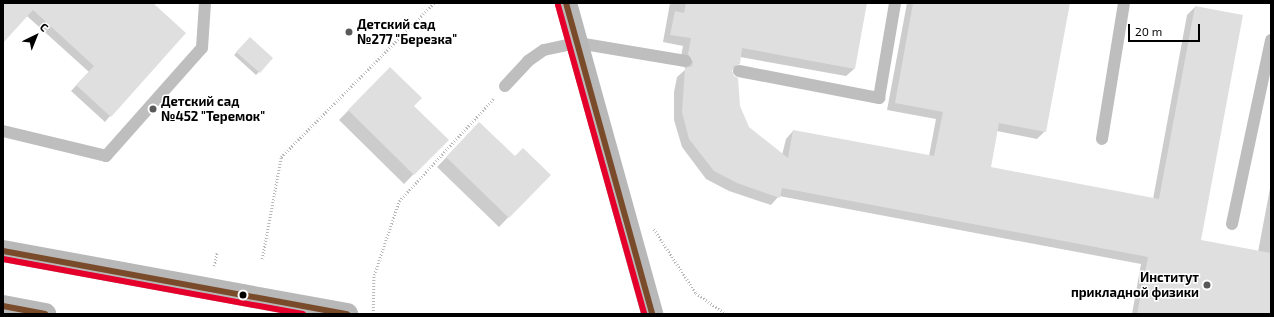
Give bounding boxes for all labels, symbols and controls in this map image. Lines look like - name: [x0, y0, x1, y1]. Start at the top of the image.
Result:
- north arrow: [16, 16, 56, 56]
- scale bar: [1130, 16, 1202, 42]
- place label: Детский сад №277 "Березка": [357, 17, 457, 48]
- text: С: [38, 20, 51, 34]
- text: 20 m: [1135, 24, 1162, 38]
- marker: Детский сад №277 "Березка": [344, 27, 354, 37]
- place label: Детский сад №452 "Теремок": [161, 94, 265, 125]
- marker: Детский сад №452 "Теремок": [148, 104, 158, 114]
- place label: Институт прикладной физики: [1071, 270, 1199, 301]
- marker: Институт прикладной физики: [1202, 280, 1212, 290]
- unlabelled marker: [238, 290, 248, 300]

